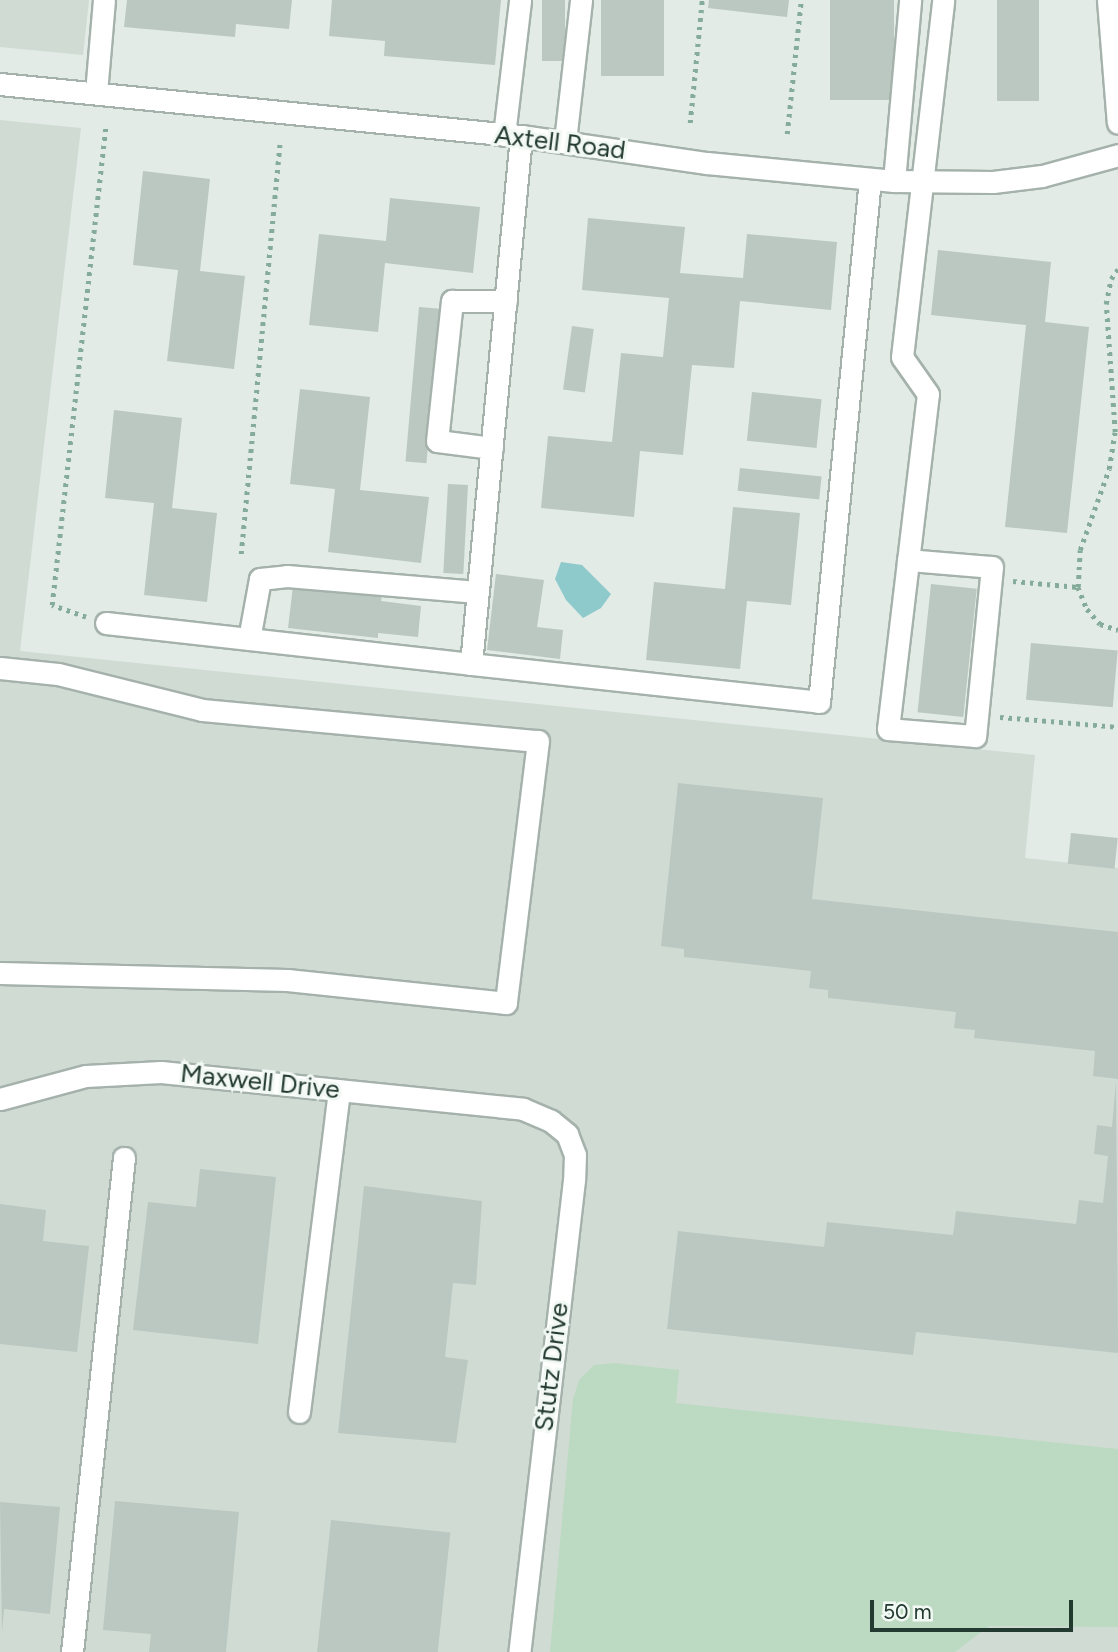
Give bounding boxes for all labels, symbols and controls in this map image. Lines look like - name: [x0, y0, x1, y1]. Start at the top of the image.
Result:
- street label: Axtell Road: [493, 119, 627, 167]
- street label: Maxwell Drive: [179, 1058, 341, 1106]
- street label: Stutz Drive: [529, 1301, 575, 1433]
- scale bar: [873, 1586, 1076, 1630]
- text: 50 m: [883, 1599, 932, 1624]

